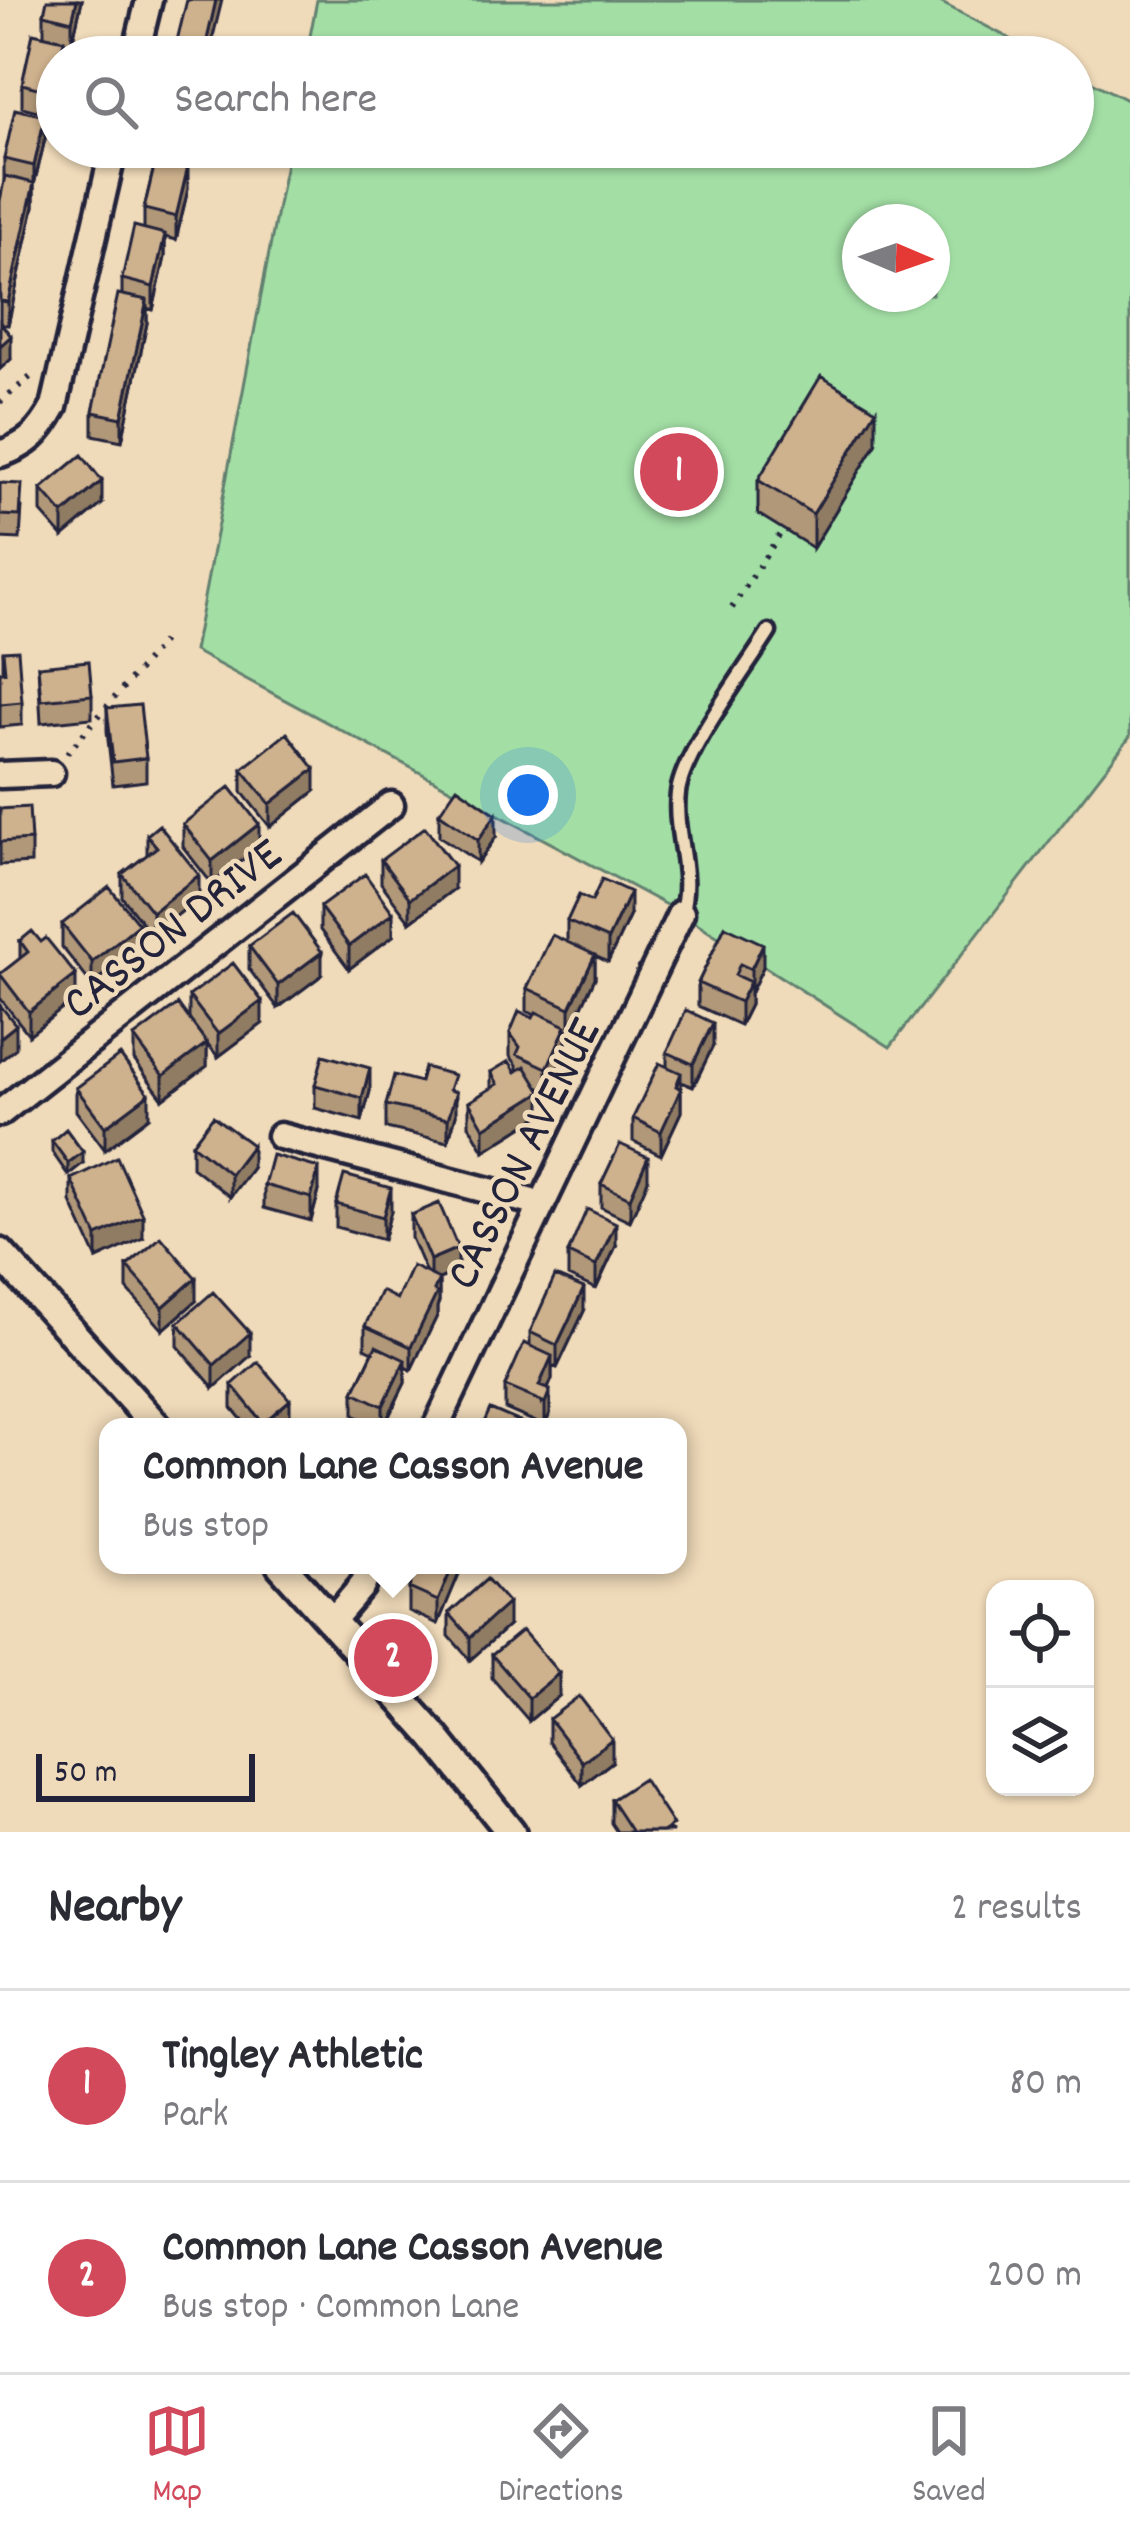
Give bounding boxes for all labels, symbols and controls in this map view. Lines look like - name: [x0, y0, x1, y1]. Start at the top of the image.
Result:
- search box: [36, 36, 1094, 168]
- icon: search: [78, 69, 144, 135]
- text: Search here: [174, 70, 377, 134]
- north arrow: [842, 204, 950, 312]
- pin: 1: [640, 427, 718, 517]
- your location: [498, 765, 558, 825]
- street label: CASSON DRIVE: [50, 824, 299, 1040]
- street label: CASSON AVENUE: [431, 1008, 622, 1303]
- popup: [99, 1418, 687, 1574]
- text: Common Lane Casson Avenue: [142, 1437, 644, 1501]
- text: Bus stop: [142, 1501, 269, 1556]
- map controls: [986, 1580, 1094, 1796]
- button: locate: [986, 1580, 1094, 1688]
- pin: 2: [354, 1613, 432, 1703]
- button: layers: [986, 1688, 1094, 1796]
- scale bar: [36, 1748, 255, 1801]
- text: 50 m: [54, 1751, 118, 1798]
- text: Nearby: [48, 1874, 181, 1946]
- text: 2 results: [951, 1883, 1082, 1938]
- text: Tingley Athletic: [162, 2026, 423, 2090]
- text: 1: [83, 2058, 91, 2113]
- text: 80 m: [1009, 2058, 1082, 2113]
- text: Park: [162, 2090, 228, 2145]
- text: Common Lane Casson Avenue: [162, 2218, 663, 2282]
- text: 2: [78, 2250, 96, 2305]
- text: 200 m: [987, 2250, 1082, 2305]
- text: Bus stop · Common Lane: [162, 2282, 520, 2337]
- tab: Map: [144, 2398, 210, 2517]
- tab: Directions: [499, 2398, 624, 2517]
- tab: Saved: [912, 2398, 986, 2517]

